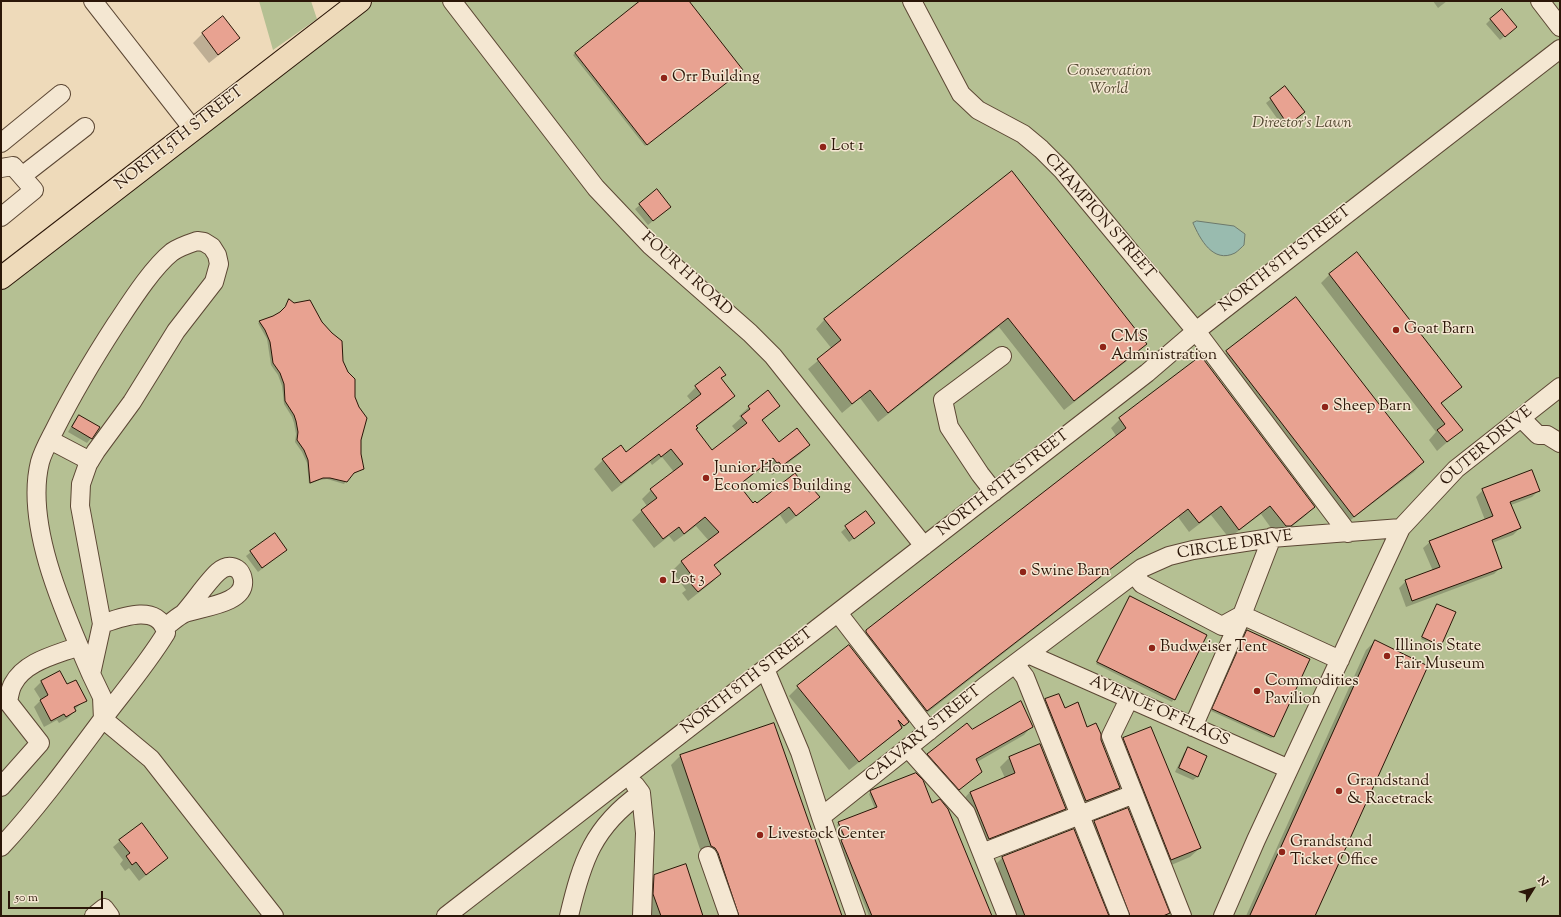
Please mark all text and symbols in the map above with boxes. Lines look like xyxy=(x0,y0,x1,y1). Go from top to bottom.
park label: Conservation World xyxy=(1067,62,1151,100)
place label: Orr Building xyxy=(672,68,760,88)
marker: Orr Building xyxy=(659,73,669,83)
street label: NORTH 5TH STREET xyxy=(112,83,248,195)
park label: Director's Lawn xyxy=(1252,114,1352,134)
place label: Lot 1 xyxy=(831,137,864,157)
marker: Lot 1 xyxy=(818,142,828,152)
street label: CHAMPION STREET xyxy=(1039,150,1159,284)
street label: NORTH 8TH STREET xyxy=(1216,203,1356,317)
street label: FOUR H ROAD xyxy=(636,229,736,321)
place label: Goat Barn xyxy=(1404,320,1475,340)
marker: Goat Barn xyxy=(1391,325,1401,335)
place label: CMS Administration xyxy=(1111,328,1217,366)
marker: CMS Administration xyxy=(1098,342,1108,352)
place label: Sheep Barn xyxy=(1333,397,1411,417)
marker: Sheep Barn xyxy=(1320,402,1330,412)
street label: OUTER DRIVE xyxy=(1437,403,1537,491)
street label: NORTH 8TH STREET xyxy=(934,427,1074,541)
place label: Junior Home Economics Building xyxy=(714,459,851,497)
marker: Junior Home Economics Building xyxy=(701,473,711,483)
street label: CIRCLE DRIVE xyxy=(1176,527,1294,565)
place label: Swine Barn xyxy=(1031,562,1110,582)
marker: Swine Barn xyxy=(1018,567,1028,577)
place label: Lot 3 xyxy=(671,570,705,590)
marker: Lot 3 xyxy=(658,575,668,585)
street label: NORTH 8TH STREET xyxy=(678,625,818,739)
place label: Illinois State Fair Museum xyxy=(1395,637,1485,675)
place label: Budweiser Tent xyxy=(1160,638,1267,658)
marker: Budweiser Tent xyxy=(1147,643,1157,653)
marker: Illinois State Fair Museum xyxy=(1382,651,1392,661)
street label: AVENUE OF FLAGS xyxy=(1086,672,1232,752)
place label: Commodities Pavilion xyxy=(1265,672,1358,710)
street label: CALVARY STREET xyxy=(862,682,986,788)
marker: Commodities Pavilion xyxy=(1252,686,1262,696)
place label: Grandstand & Racetrack xyxy=(1347,772,1433,810)
marker: Grandstand & Racetrack xyxy=(1334,786,1344,796)
place label: Livestock Center xyxy=(768,825,885,845)
marker: Livestock Center xyxy=(755,830,765,840)
place label: Grandstand Ticket Office xyxy=(1290,833,1378,871)
marker: Grandstand Ticket Office xyxy=(1277,847,1287,857)
north arrow xyxy=(1513,869,1553,909)
text: N xyxy=(1534,873,1552,890)
scale bar xyxy=(10,883,105,909)
text: 50 m xyxy=(15,889,38,907)

